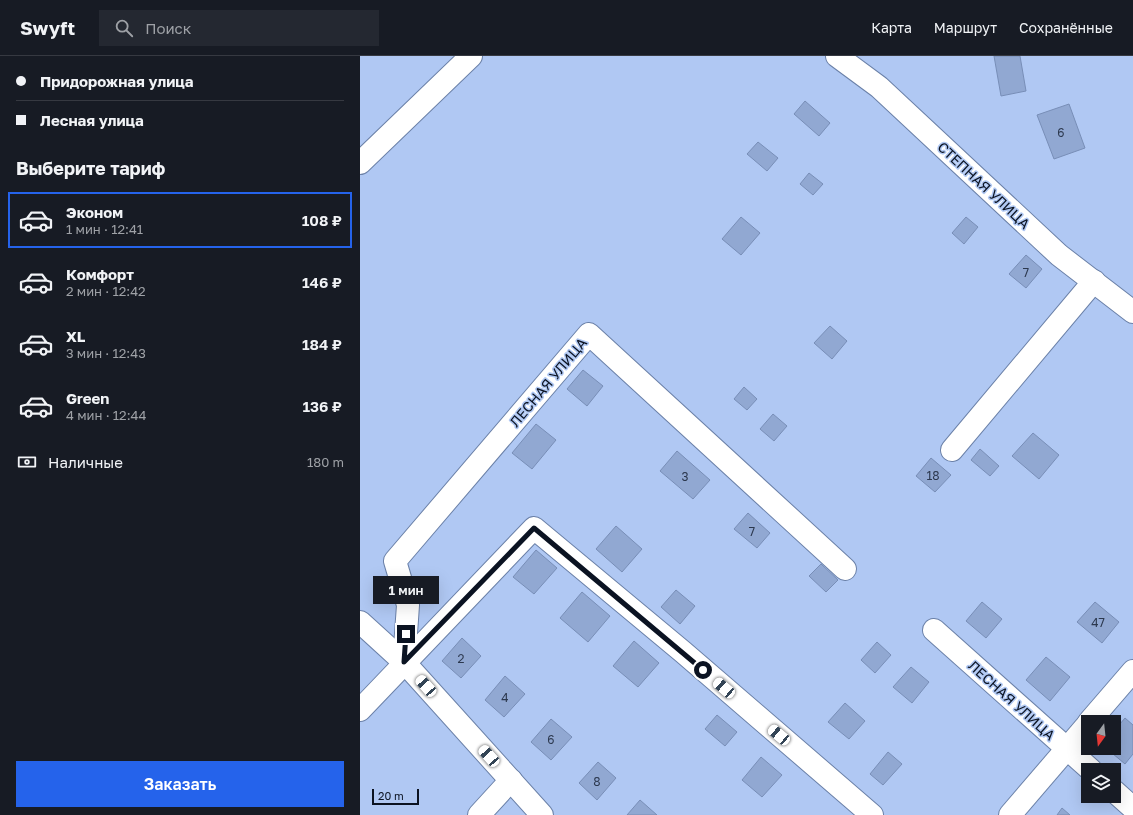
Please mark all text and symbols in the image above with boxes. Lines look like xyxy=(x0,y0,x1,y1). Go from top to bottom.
search box xyxy=(99,10,379,46)
text: Swyft xyxy=(20,16,75,39)
icon: search xyxy=(113,17,135,39)
text: Поиск xyxy=(145,19,191,37)
text: Карта xyxy=(871,19,912,36)
text: Маршрут xyxy=(934,19,997,36)
text: Сохранённые xyxy=(1019,19,1113,36)
text: Придорожная улица xyxy=(40,72,194,90)
text: Лесная улица xyxy=(40,111,144,129)
house number: 6 xyxy=(1057,125,1065,140)
street label: СТЕПНАЯ УЛИЦА xyxy=(934,138,1034,232)
text: Выберите тариф xyxy=(16,157,165,179)
icon: car xyxy=(18,202,54,238)
text: Эконом xyxy=(66,203,123,221)
text: 108 ₽ xyxy=(302,211,342,229)
text: 1 мин · 12:41 xyxy=(66,221,143,237)
icon: car xyxy=(18,264,54,300)
text: Комфорт xyxy=(66,265,134,283)
house number: 7 xyxy=(1023,265,1029,280)
text: 146 ₽ xyxy=(302,273,342,291)
text: 2 мин · 12:42 xyxy=(66,283,146,299)
icon: car xyxy=(18,326,54,362)
text: XL xyxy=(66,327,85,345)
street label: ЛЕСНАЯ УЛИЦА xyxy=(506,334,591,430)
text: 184 ₽ xyxy=(302,335,342,353)
text: 3 мин · 12:43 xyxy=(66,345,146,361)
icon: car xyxy=(18,388,54,424)
text: Green xyxy=(66,389,109,407)
text: 136 ₽ xyxy=(302,397,342,415)
text: 4 мин · 12:44 xyxy=(66,407,146,423)
icon: cash xyxy=(16,451,38,473)
text: Наличные xyxy=(48,453,123,471)
text: 180 m xyxy=(307,454,344,470)
house number: 18 xyxy=(926,468,940,483)
house number: 3 xyxy=(681,469,689,484)
house number: 7 xyxy=(749,524,755,539)
callout: 1 мин xyxy=(373,576,439,604)
text: 1 мин xyxy=(388,582,424,598)
house number: 47 xyxy=(1091,615,1105,630)
route end xyxy=(397,625,415,643)
house number: 2 xyxy=(458,651,465,666)
street label: ЛЕСНАЯ УЛИЦА xyxy=(965,657,1059,744)
route start xyxy=(694,661,712,679)
car xyxy=(414,673,438,699)
car xyxy=(711,676,737,700)
house number: 4 xyxy=(501,690,509,705)
north arrow xyxy=(1081,715,1121,755)
map controls xyxy=(1081,715,1121,803)
car xyxy=(766,723,792,747)
house number: 6 xyxy=(547,732,555,747)
car xyxy=(477,743,501,769)
button: Заказать xyxy=(16,761,344,807)
button: layers xyxy=(1081,763,1121,803)
house number: 8 xyxy=(593,774,601,789)
scale bar xyxy=(372,787,419,806)
text: 20 m xyxy=(378,789,404,802)

